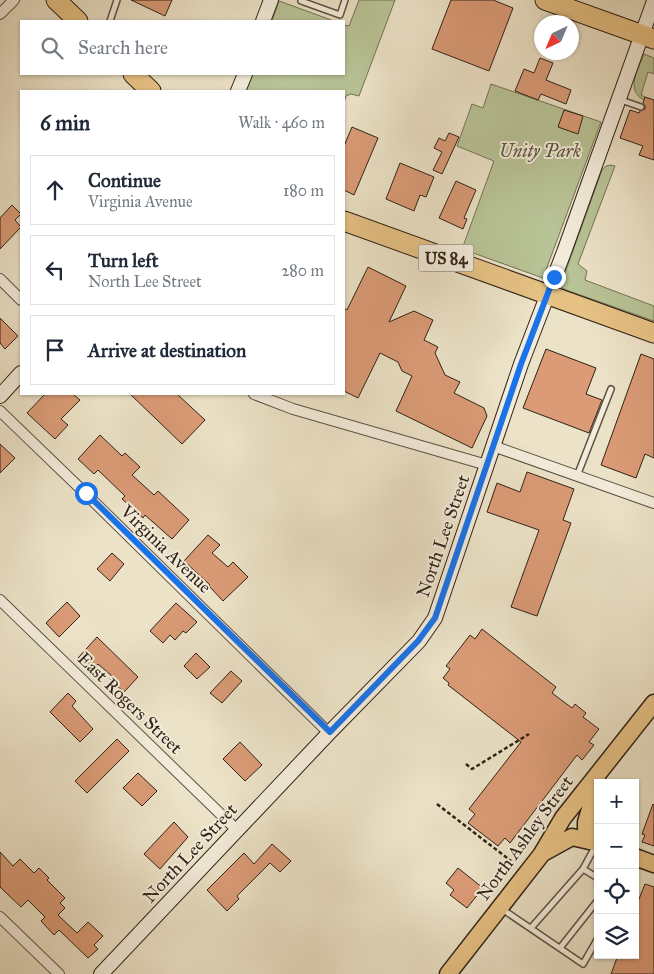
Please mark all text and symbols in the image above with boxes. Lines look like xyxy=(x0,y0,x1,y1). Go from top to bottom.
north arrow xyxy=(534,15,579,60)
search box xyxy=(20,20,345,75)
icon: search xyxy=(38,34,66,62)
text: Search here xyxy=(78,36,168,59)
text: 6 min xyxy=(40,110,90,136)
text: Walk · 460 m xyxy=(238,113,325,132)
park label: Unity Park xyxy=(499,140,581,162)
text: Continue xyxy=(88,169,161,192)
icon: ahead xyxy=(41,176,69,204)
text: 180 m xyxy=(283,181,324,200)
text: Virginia Avenue xyxy=(88,192,193,211)
road number: US 84 xyxy=(418,244,474,272)
text: Turn left xyxy=(88,249,158,272)
icon: left xyxy=(41,256,69,284)
text: 280 m xyxy=(281,261,324,280)
route end xyxy=(543,266,566,289)
text: North Lee Street xyxy=(88,272,202,291)
icon: arrive xyxy=(41,336,69,364)
text: Arrive at destination xyxy=(88,339,246,362)
street label: North Lee Street xyxy=(412,471,474,600)
route start xyxy=(75,482,98,505)
street label: Virginia Avenue xyxy=(115,499,216,599)
street label: East Rogers Street xyxy=(72,648,187,760)
street label: North Ashley Street xyxy=(472,771,578,905)
map controls xyxy=(594,779,639,959)
button: + xyxy=(594,779,639,824)
street label: North Lee Street xyxy=(138,798,242,907)
button: − xyxy=(594,824,639,869)
button: locate xyxy=(594,869,639,914)
button: layers xyxy=(594,914,639,959)

